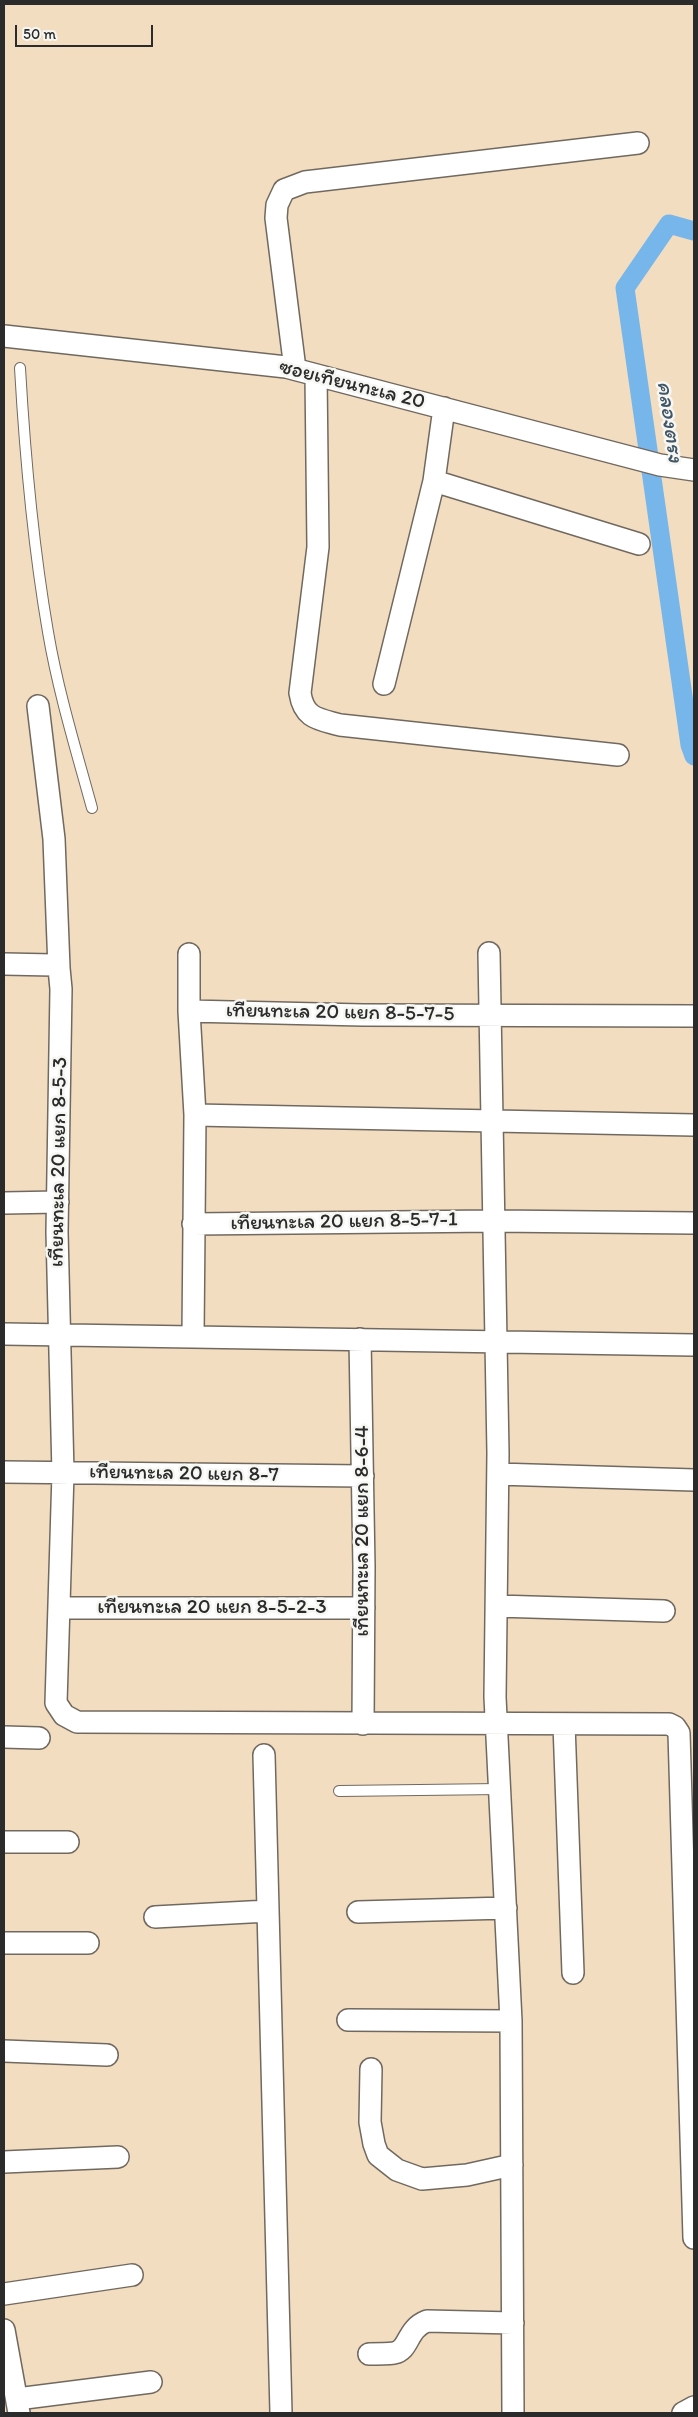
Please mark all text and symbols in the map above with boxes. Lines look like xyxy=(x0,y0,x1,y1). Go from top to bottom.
scale bar xyxy=(18,15,155,47)
text: 50 m xyxy=(23,25,56,43)
street label: ซอยเทียนทะเล 20 xyxy=(276,355,428,415)
water label: คลองตรง xyxy=(650,380,688,464)
street label: เทียนทะเล 20 แยก 8-5-7-5 xyxy=(226,998,454,1028)
street label: เทียนทะเล 20 แยก 8-5-3 xyxy=(45,1057,73,1267)
street label: เทียนทะเล 20 แยก 8-5-7-1 xyxy=(230,1207,458,1237)
street label: เทียนทะเล 20 แยก 8-6-4 xyxy=(350,1425,376,1637)
street label: เทียนทะเล 20 แยก 8-7 xyxy=(89,1460,279,1488)
street label: เทียนทะเล 20 แยก 8-5-2-3 xyxy=(97,1595,327,1621)

